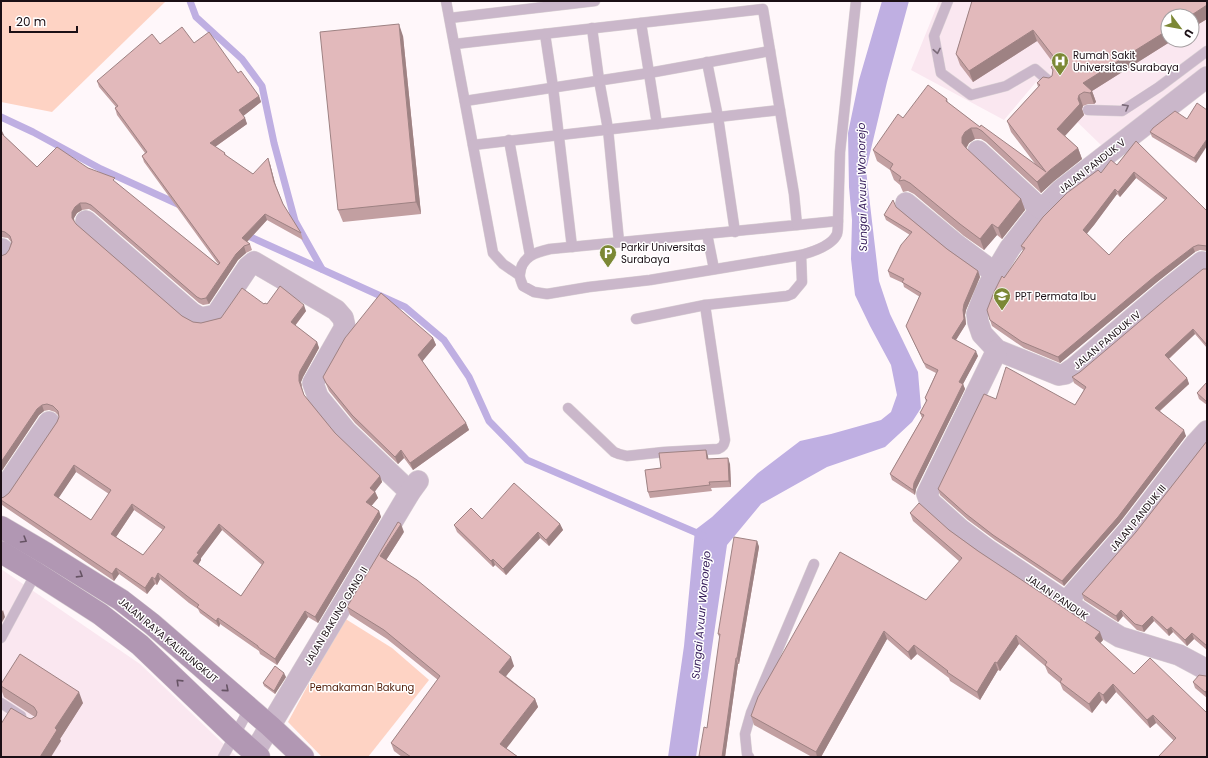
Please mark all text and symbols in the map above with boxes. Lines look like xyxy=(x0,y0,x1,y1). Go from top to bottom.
scale bar xyxy=(10,8,77,34)
north arrow xyxy=(1160,8,1200,48)
text: 20 m xyxy=(16,13,46,30)
text: U xyxy=(1180,26,1197,41)
one-way arrow xyxy=(932,48,941,54)
place label: Rumah Sakit Universitas Surabaya xyxy=(1073,48,1179,75)
hospital icon: Rumah Sakit Universitas Surabaya xyxy=(1050,51,1070,76)
one-way arrow xyxy=(1122,105,1129,112)
water label: Sungai Avuur Wonorejo xyxy=(853,122,871,252)
street label: JALAN PANDUK V xyxy=(1055,135,1129,197)
place label: Parkir Universitas Surabaya xyxy=(621,240,706,267)
parking icon: Parkir Universitas Surabaya xyxy=(598,243,618,268)
school or university icon: PPT Permata Ibu xyxy=(992,286,1012,311)
place label: PPT Permata Ibu xyxy=(1015,289,1096,304)
street label: JALAN PANDUK IV xyxy=(1070,307,1144,373)
street label: JALAN PANDUK III xyxy=(1106,481,1170,555)
one-way arrow xyxy=(20,536,27,543)
water label: Sungai Avuur Wonorejo xyxy=(687,550,715,680)
street label: JALAN BAKUNG GANG II xyxy=(301,564,371,668)
one-way arrow xyxy=(76,570,83,577)
street label: JALAN PANDUK xyxy=(1023,571,1091,623)
street label: JALAN RAYA KALIRUNGKUT xyxy=(115,594,222,687)
one-way arrow xyxy=(177,680,184,687)
park label: Pemakaman Bakung xyxy=(310,680,414,695)
one-way arrow xyxy=(222,684,229,691)

